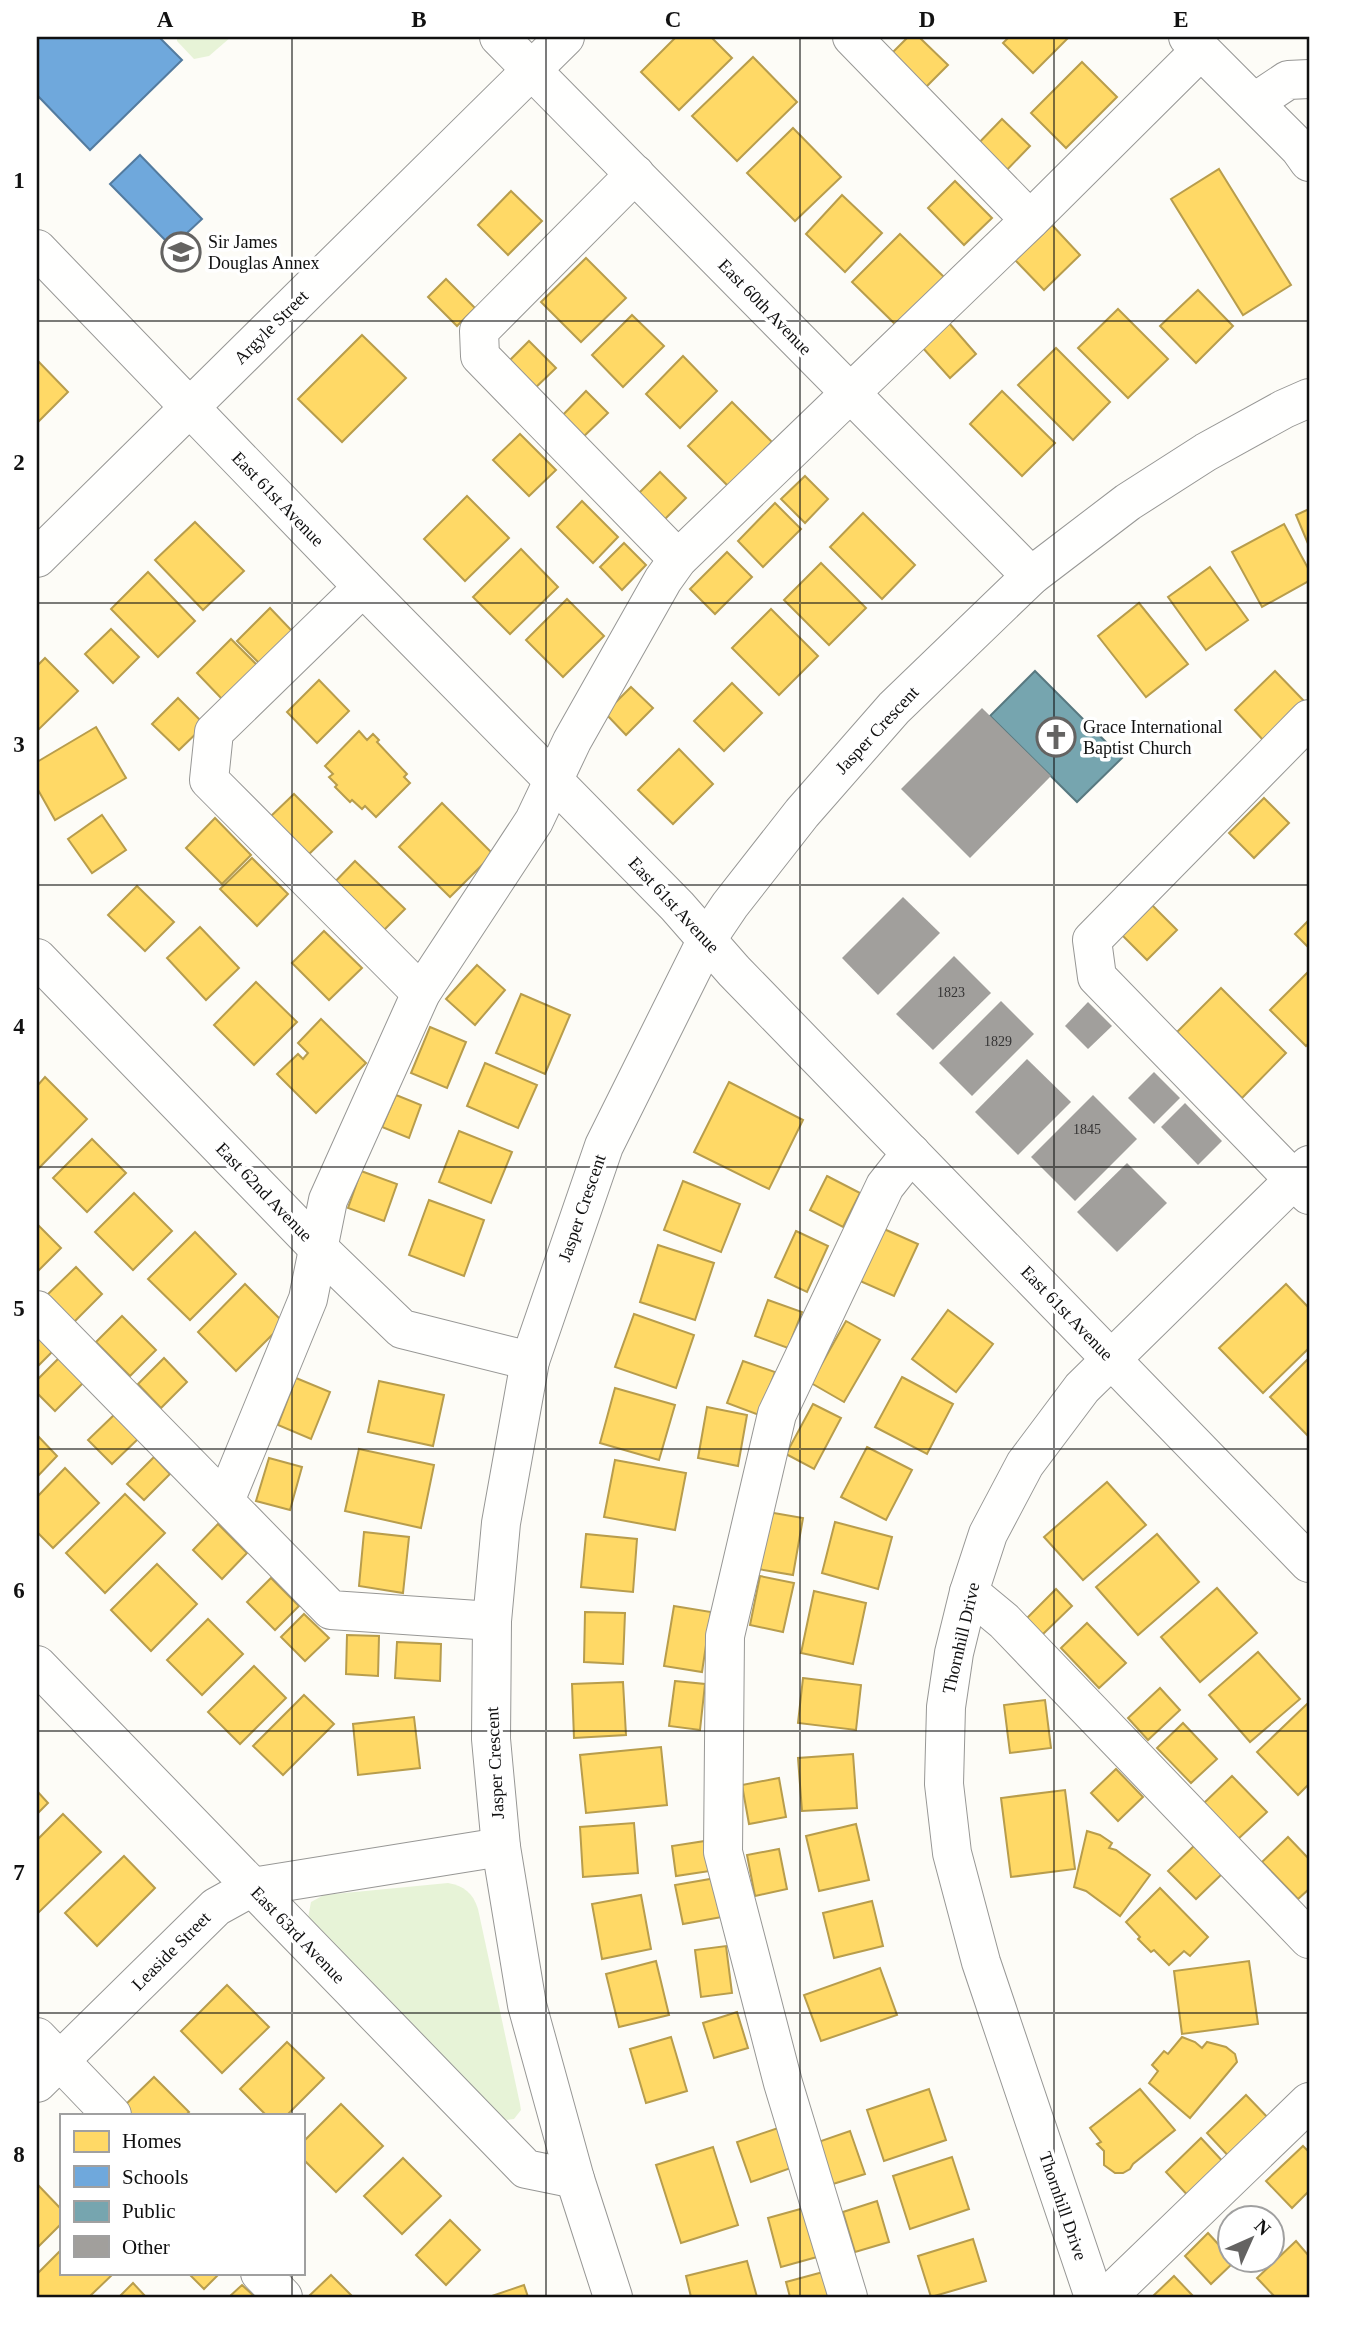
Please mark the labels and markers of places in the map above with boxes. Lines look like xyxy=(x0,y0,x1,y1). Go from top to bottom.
school or university icon: Sir James Douglas Annex xyxy=(160,231,202,273)
place label: Sir James Douglas Annex xyxy=(208,232,320,273)
church icon: Grace International Baptist Church xyxy=(1035,716,1077,758)
place label: Grace International Baptist Church xyxy=(1083,717,1222,758)

